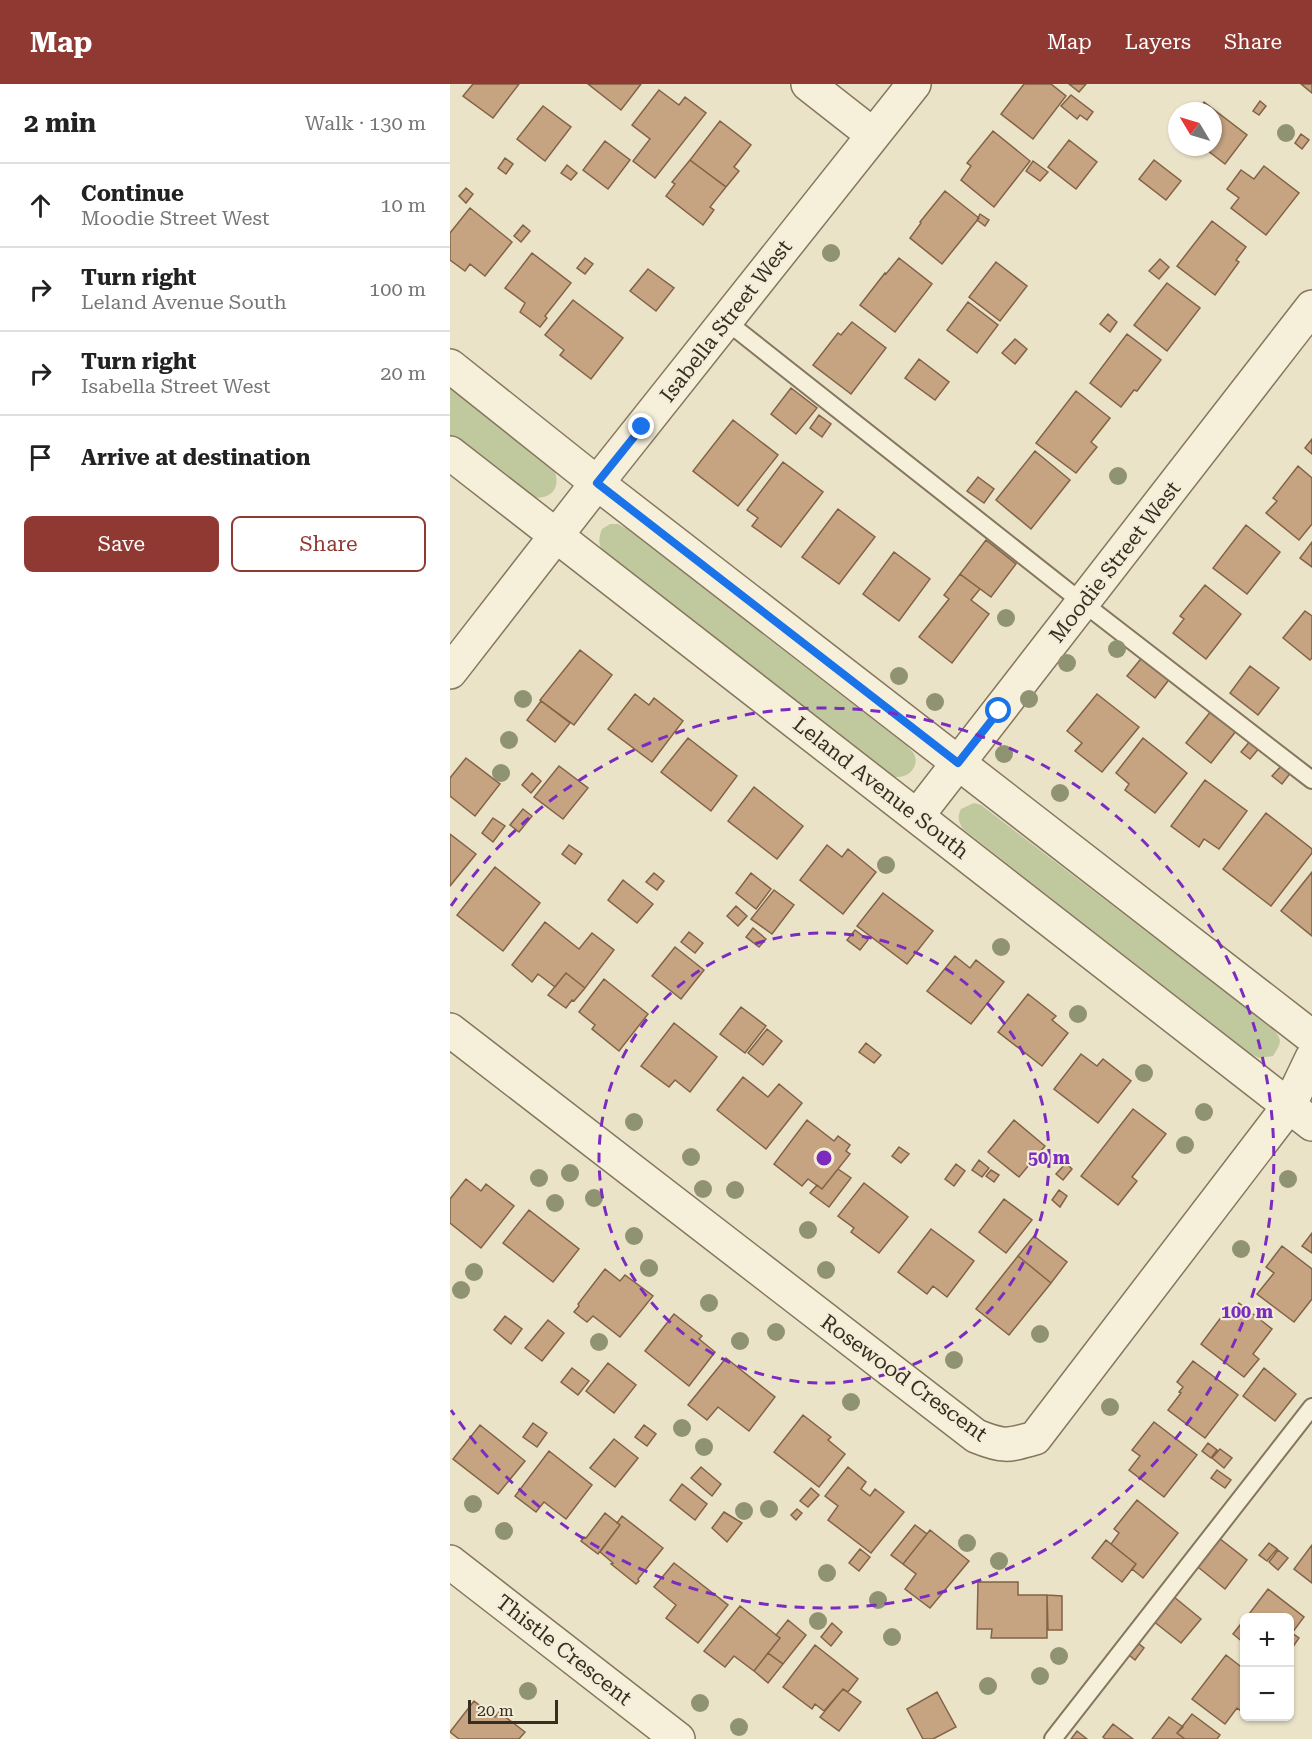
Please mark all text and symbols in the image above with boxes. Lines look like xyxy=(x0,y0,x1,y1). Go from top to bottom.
text: Map xyxy=(30,26,92,59)
text: Map xyxy=(1047,30,1092,54)
text: Layers xyxy=(1125,30,1191,54)
text: Share xyxy=(1224,30,1282,54)
north arrow xyxy=(1168,102,1222,156)
text: 2 min xyxy=(24,108,96,138)
text: Walk · 130 m xyxy=(305,111,426,135)
text: Continue xyxy=(81,181,184,206)
icon: ahead xyxy=(24,189,57,222)
text: 10 m xyxy=(380,193,426,217)
text: Moodie Street West xyxy=(81,206,269,230)
street label: Isabella Street West xyxy=(655,235,797,407)
text: Turn right xyxy=(81,265,196,290)
icon: right xyxy=(24,273,57,306)
text: 100 m xyxy=(369,277,426,301)
text: Leland Avenue South xyxy=(81,290,287,314)
text: Turn right xyxy=(81,349,196,374)
icon: right xyxy=(24,357,57,390)
text: 20 m xyxy=(380,361,426,385)
text: Isabella Street West xyxy=(81,374,271,398)
route end xyxy=(628,413,654,439)
icon: arrive xyxy=(24,441,57,474)
text: Arrive at destination xyxy=(81,445,310,470)
street label: Moodie Street West xyxy=(1045,477,1185,647)
button: Save xyxy=(24,516,219,572)
button: Share xyxy=(231,516,426,572)
route start xyxy=(985,697,1011,723)
street label: Leland Avenue South xyxy=(789,712,974,864)
text: 50 m xyxy=(1028,1147,1071,1168)
centre of rings xyxy=(814,1148,834,1168)
text: 100 m xyxy=(1221,1301,1274,1322)
street label: Rosewood Crescent xyxy=(816,1310,992,1446)
street label: Thistle Crescent xyxy=(492,1590,637,1710)
map controls xyxy=(1240,1613,1294,1721)
button: + xyxy=(1240,1613,1294,1667)
button: − xyxy=(1240,1667,1294,1721)
scale bar xyxy=(468,1697,558,1724)
text: 20 m xyxy=(477,1701,514,1720)

